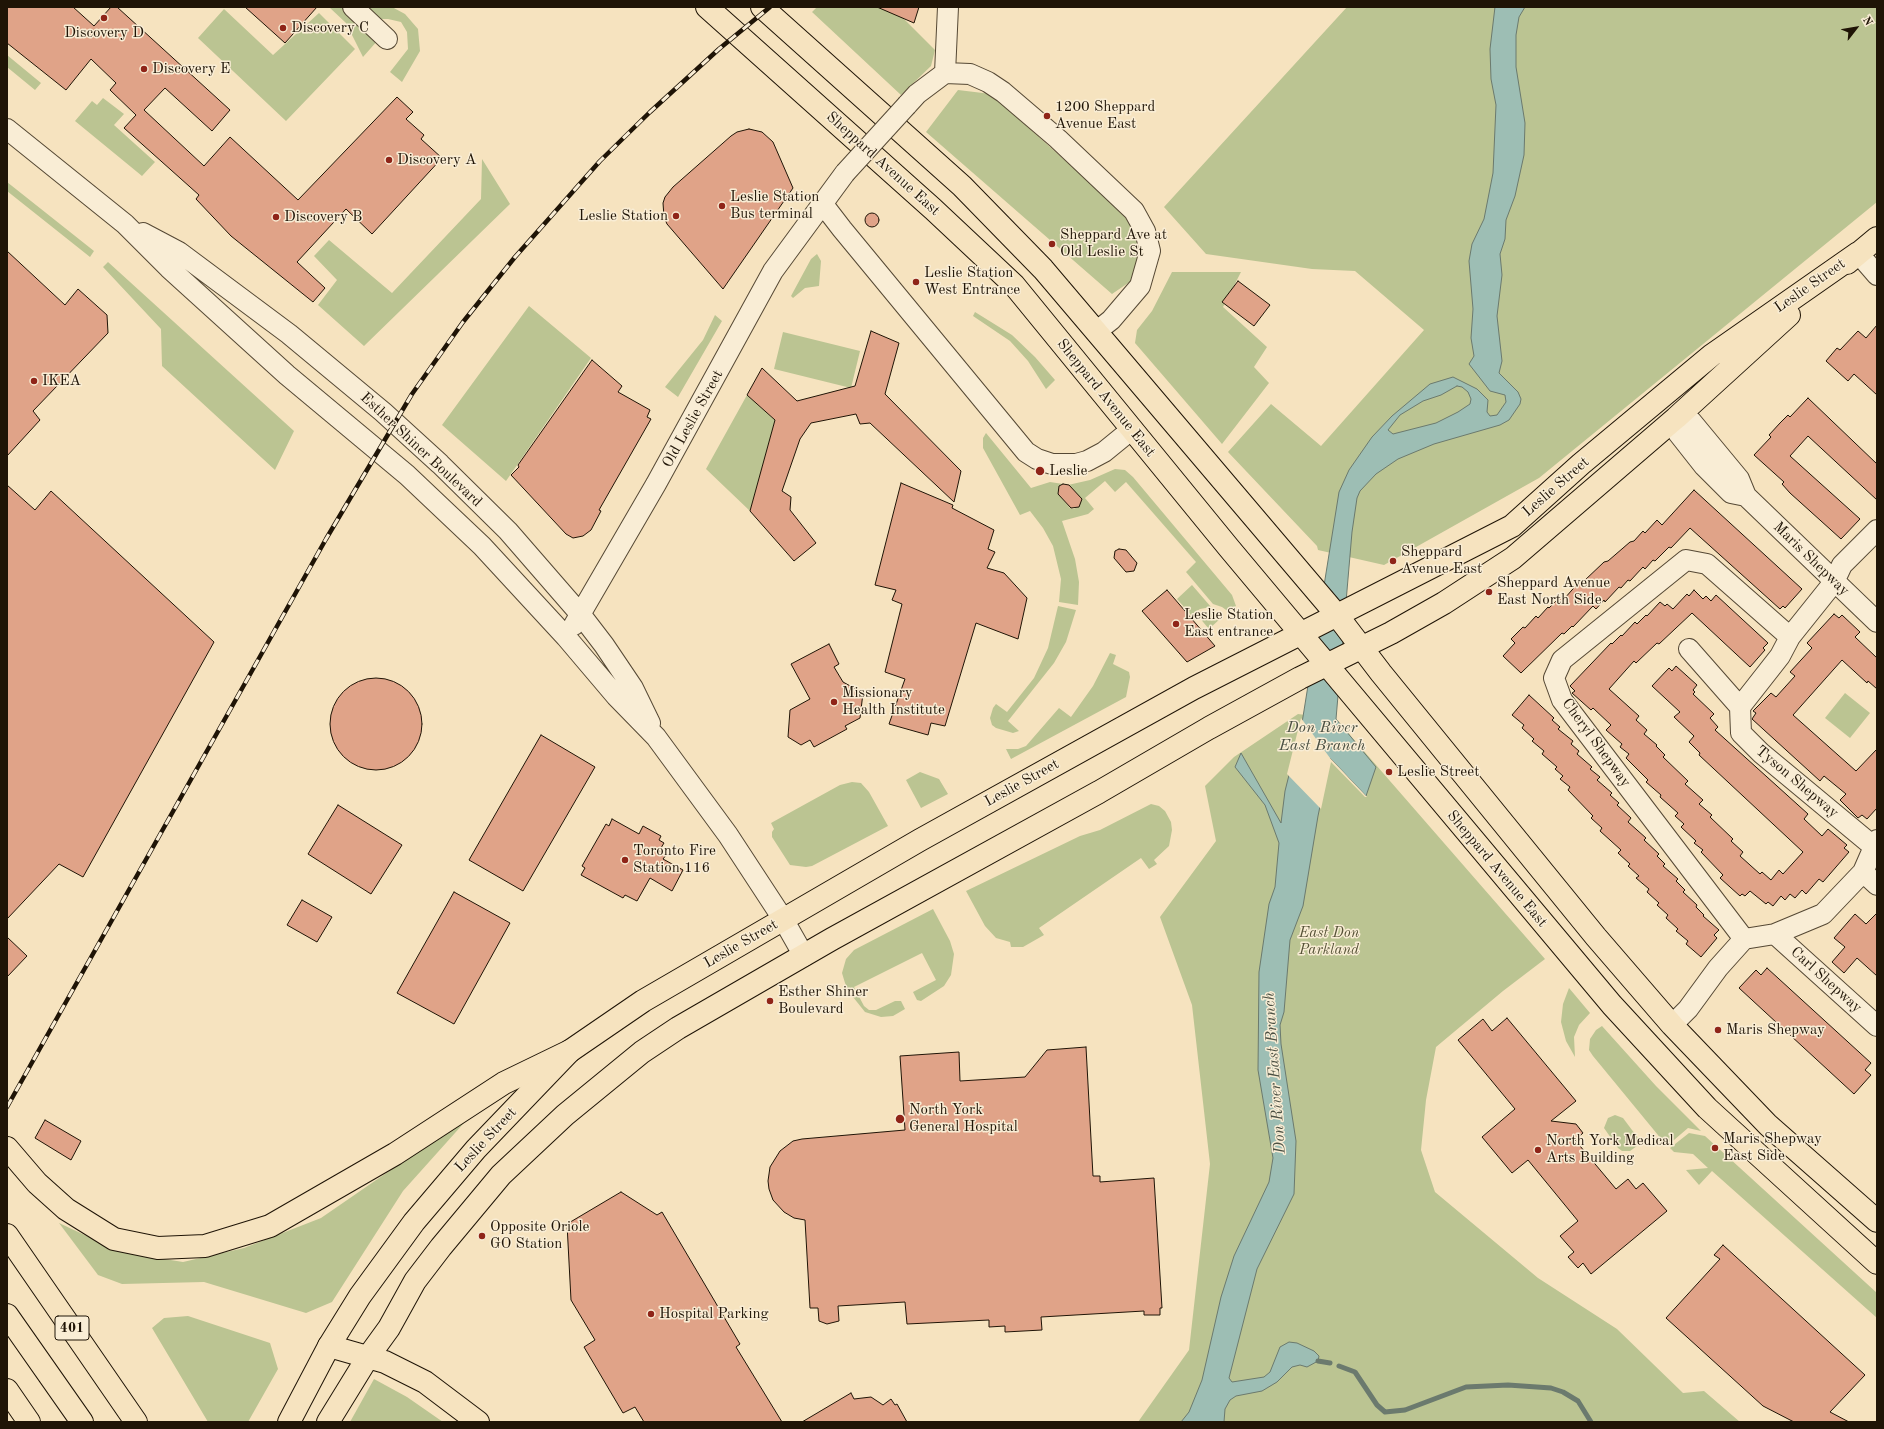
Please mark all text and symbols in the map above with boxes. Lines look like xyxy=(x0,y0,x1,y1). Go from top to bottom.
north arrow xyxy=(1836,8,1876,48)
marker: Discovery D xyxy=(99,13,109,23)
text: N xyxy=(1860,15,1874,28)
place label: Discovery C xyxy=(291,19,369,37)
marker: Discovery C xyxy=(278,23,288,33)
place label: Discovery D xyxy=(64,24,144,42)
place label: Discovery E xyxy=(152,60,230,78)
marker: Discovery E xyxy=(139,64,149,74)
place label: 1200 Sheppard Avenue East xyxy=(1055,98,1155,133)
street label: Sheppard Avenue East xyxy=(822,108,944,220)
marker: 1200 Sheppard Avenue East xyxy=(1042,111,1052,121)
place label: Discovery A xyxy=(397,151,476,169)
marker: Discovery A xyxy=(384,155,394,165)
place label: Leslie Station Bus terminal xyxy=(730,188,819,223)
marker: Leslie Station Bus terminal xyxy=(717,201,727,211)
place label: Leslie Station xyxy=(579,207,668,225)
place label: Discovery B xyxy=(284,208,362,226)
marker: Leslie Station xyxy=(671,211,681,221)
marker: Discovery B xyxy=(271,212,281,222)
place label: Sheppard Ave at Old Leslie St xyxy=(1060,226,1167,261)
marker: Sheppard Ave at Old Leslie St xyxy=(1047,239,1057,249)
street label: Leslie Street xyxy=(1771,255,1849,317)
place label: Leslie Station West Entrance xyxy=(924,264,1020,299)
marker: Leslie Station West Entrance xyxy=(911,277,921,287)
street label: Sheppard Avenue East xyxy=(1053,335,1159,461)
street label: Old Leslie Street xyxy=(659,367,727,471)
place label: IKEA xyxy=(42,372,81,390)
marker: IKEA xyxy=(29,376,39,386)
street label: Esther Shiner Boulevard xyxy=(356,389,486,511)
street label: Leslie Street xyxy=(1519,453,1593,521)
place label: Leslie xyxy=(1049,462,1087,480)
marker: Leslie xyxy=(1034,465,1046,477)
street label: Maris Shepway xyxy=(1769,518,1853,600)
place label: Sheppard Avenue East xyxy=(1401,543,1482,578)
marker: Sheppard Avenue East xyxy=(1388,556,1398,566)
place label: Sheppard Avenue East North Side xyxy=(1497,574,1610,609)
marker: Sheppard Avenue East North Side xyxy=(1484,587,1494,597)
place label: Leslie Station East entrance xyxy=(1184,606,1273,641)
marker: Leslie Station East entrance xyxy=(1171,619,1181,629)
place label: Missionary Health Institute xyxy=(842,684,945,719)
street label: Cheryl Shepway xyxy=(1558,695,1634,791)
marker: Missionary Health Institute xyxy=(829,697,839,707)
water label: Don River East Branch xyxy=(1279,718,1365,756)
street label: Tyson Shepway xyxy=(1752,742,1842,822)
street label: Leslie Street xyxy=(982,755,1062,811)
place label: Leslie Street xyxy=(1397,763,1479,781)
marker: Leslie Street xyxy=(1384,767,1394,777)
street label: Sheppard Avenue East xyxy=(1443,807,1551,931)
place label: Toronto Fire Station 116 xyxy=(633,842,716,877)
marker: Toronto Fire Station 116 xyxy=(620,855,630,865)
street label: Leslie Street xyxy=(701,916,781,972)
park label: East Don Parkland xyxy=(1299,924,1359,959)
street label: Carl Shepway xyxy=(1787,943,1865,1017)
place label: Esther Shiner Boulevard xyxy=(778,983,868,1018)
water label: Don River East Branch xyxy=(1260,991,1290,1155)
marker: Esther Shiner Boulevard xyxy=(765,996,775,1006)
place label: Maris Shepway xyxy=(1726,1021,1825,1039)
marker: Maris Shepway xyxy=(1713,1025,1723,1035)
place label: North York General Hospital xyxy=(909,1101,1018,1136)
street label: Leslie Street xyxy=(451,1104,521,1176)
marker: North York General Hospital xyxy=(894,1113,906,1125)
place label: Maris Shepway East Side xyxy=(1723,1130,1822,1165)
place label: North York Medical Arts Building xyxy=(1546,1132,1674,1167)
marker: Maris Shepway East Side xyxy=(1710,1143,1720,1153)
marker: North York Medical Arts Building xyxy=(1533,1145,1543,1155)
place label: Opposite Oriole GO Station xyxy=(490,1218,589,1253)
marker: Opposite Oriole GO Station xyxy=(477,1231,487,1241)
place label: Hospital Parking xyxy=(659,1305,769,1323)
marker: Hospital Parking xyxy=(646,1309,656,1319)
road number: 401 xyxy=(55,1316,89,1340)

